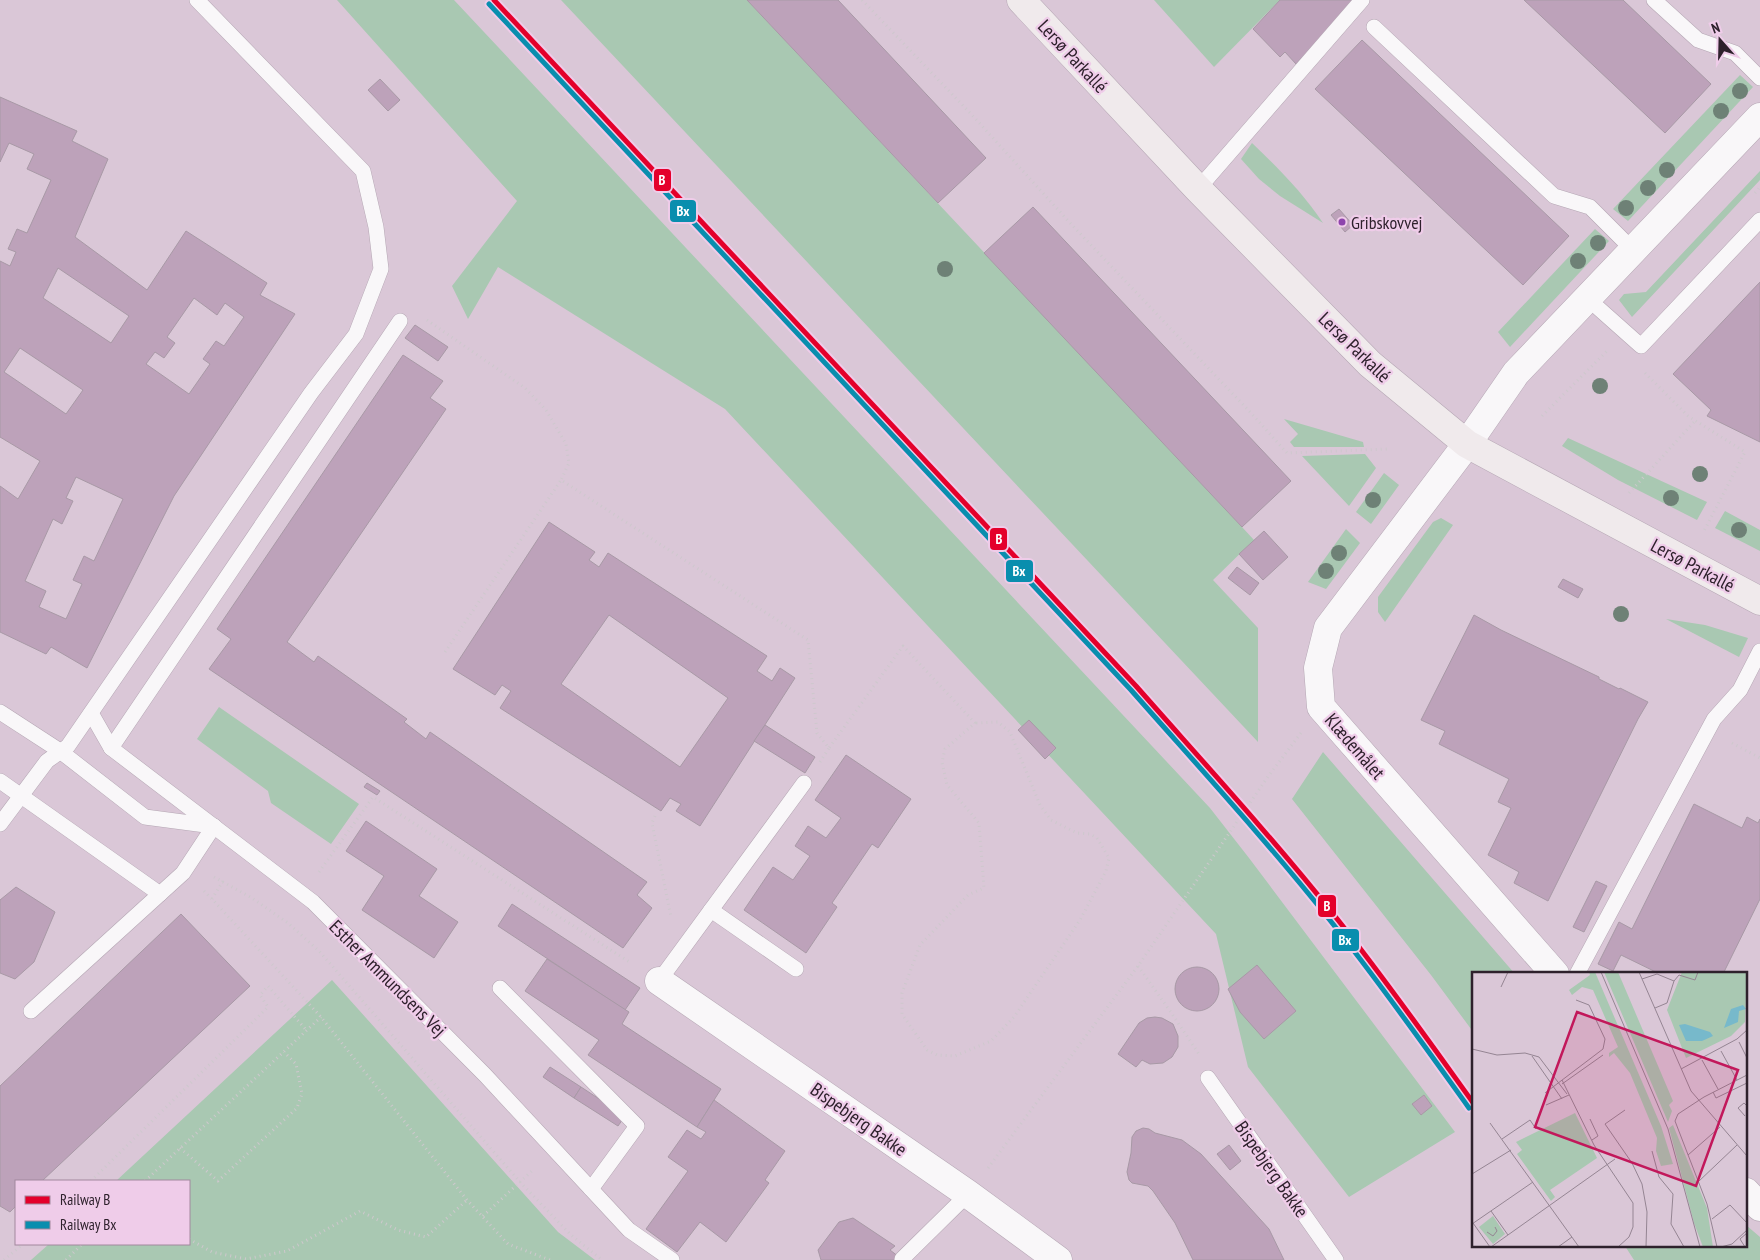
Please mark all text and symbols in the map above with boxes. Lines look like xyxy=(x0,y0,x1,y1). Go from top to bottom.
street label: Lersø Parkallé xyxy=(1033,14,1113,98)
north arrow xyxy=(1695,15,1745,65)
text: N xyxy=(1709,18,1722,38)
line badge: B xyxy=(653,168,672,192)
text: B xyxy=(659,171,666,189)
line badge: Bx xyxy=(669,199,697,223)
text: Bx xyxy=(676,202,690,220)
place label: Gribskovvej xyxy=(1351,211,1422,234)
marker: Gribskovvej xyxy=(1337,217,1347,227)
street label: Lersø Parkallé xyxy=(1314,307,1396,387)
line badge: B xyxy=(989,527,1008,551)
text: B xyxy=(996,530,1003,548)
street label: Lersø Parkallé xyxy=(1647,533,1739,597)
line badge: Bx xyxy=(1005,559,1034,583)
text: Bx xyxy=(1012,562,1026,580)
street label: Klædemålet xyxy=(1320,708,1391,784)
line badge: B xyxy=(1317,894,1337,918)
text: B xyxy=(1324,897,1331,915)
street label: Esther Ammundsens Vej xyxy=(324,914,452,1042)
line badge: Bx xyxy=(1331,928,1360,952)
text: Bx xyxy=(1338,931,1352,949)
inset map xyxy=(1472,972,1748,1248)
street label: Bispebjerg Bakke xyxy=(806,1077,912,1161)
street label: Bispebjerg Bakke xyxy=(1230,1116,1314,1222)
legend xyxy=(15,1180,190,1245)
text: Railway B xyxy=(60,1190,110,1209)
text: Railway Bx xyxy=(60,1215,116,1234)

